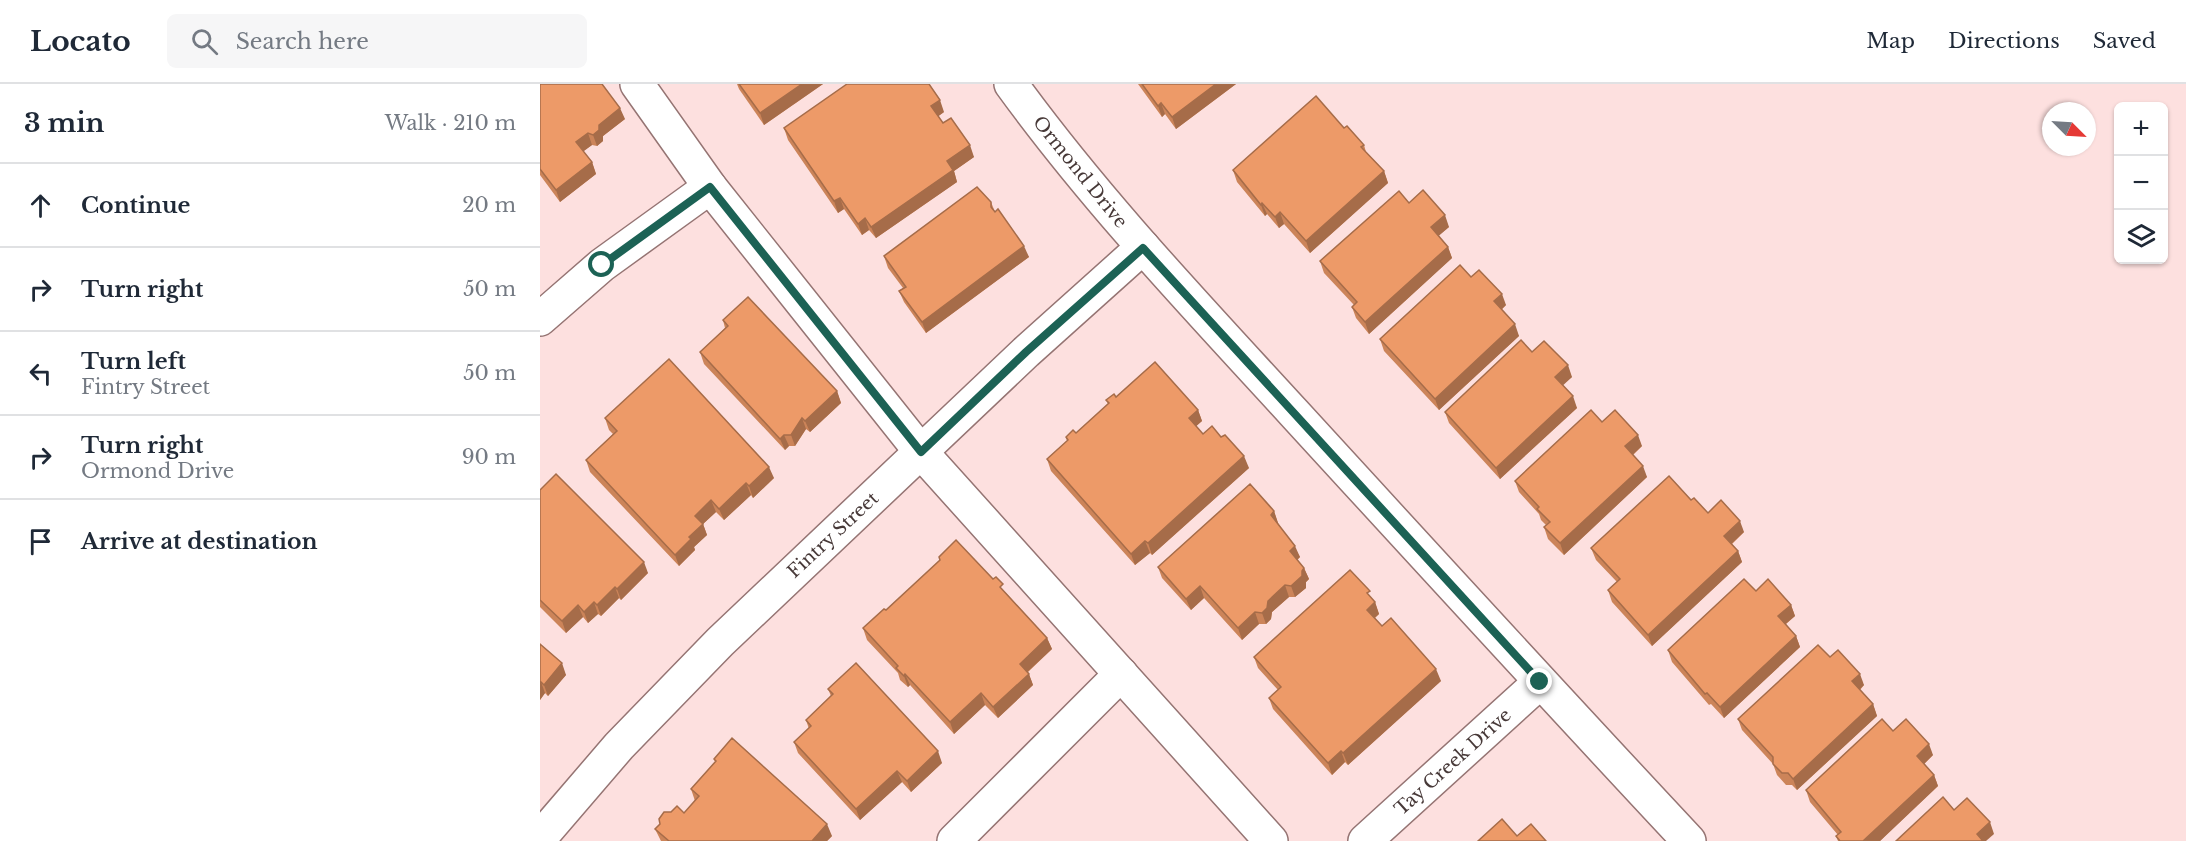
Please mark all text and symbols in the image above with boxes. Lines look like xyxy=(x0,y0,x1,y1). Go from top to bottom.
search box xyxy=(167,14,587,68)
text: Locato xyxy=(30,24,131,59)
icon: search xyxy=(188,25,221,58)
text: Search here xyxy=(236,28,369,55)
text: Map xyxy=(1866,28,1915,54)
text: Directions xyxy=(1948,28,2060,54)
text: Saved xyxy=(2093,28,2156,54)
north arrow xyxy=(2042,102,2096,156)
map controls xyxy=(2114,102,2168,264)
button: + xyxy=(2114,102,2168,156)
text: 3 min xyxy=(24,107,105,139)
text: Walk · 210 m xyxy=(385,111,516,135)
street label: Ormond Drive xyxy=(1028,112,1132,232)
button: − xyxy=(2114,156,2168,210)
icon: ahead xyxy=(24,189,57,222)
text: Continue xyxy=(81,192,190,219)
text: 20 m xyxy=(462,193,516,217)
button: layers xyxy=(2114,210,2168,264)
route start xyxy=(588,251,614,277)
icon: right xyxy=(24,273,57,306)
text: Turn right xyxy=(81,276,203,303)
text: 50 m xyxy=(463,277,516,301)
text: Turn left xyxy=(81,348,186,375)
icon: left xyxy=(24,357,57,390)
text: 50 m xyxy=(463,361,516,385)
text: Fintry Street xyxy=(81,375,210,399)
text: Turn right xyxy=(81,432,203,459)
icon: right xyxy=(24,441,57,474)
text: 90 m xyxy=(462,445,516,469)
text: Ormond Drive xyxy=(81,459,234,483)
street label: Fintry Street xyxy=(783,487,883,583)
icon: arrive xyxy=(24,525,57,558)
text: Arrive at destination xyxy=(81,528,318,555)
route end xyxy=(1526,668,1552,694)
street label: Tay Creek Drive xyxy=(1390,704,1516,820)

